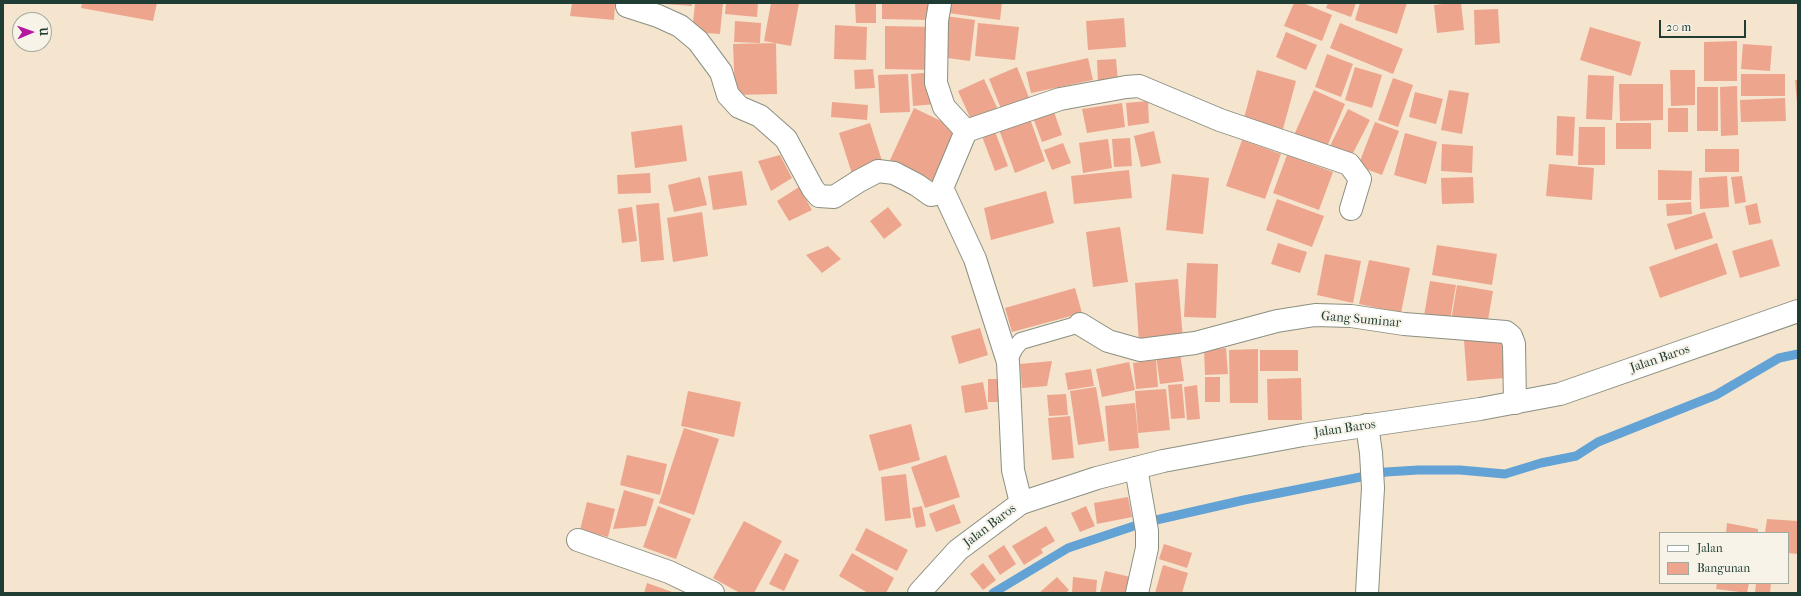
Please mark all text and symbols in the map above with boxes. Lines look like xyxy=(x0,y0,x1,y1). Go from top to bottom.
north arrow xyxy=(12,12,52,52)
scale bar xyxy=(1661,12,1748,38)
text: 20 m xyxy=(1666,20,1691,34)
text: U xyxy=(37,27,50,36)
street label: Gang Suminar xyxy=(1320,309,1402,331)
street label: Jalan Baros xyxy=(1628,342,1692,376)
street label: Jalan Baros xyxy=(1313,417,1377,441)
street label: Jalan Baros xyxy=(961,501,1019,551)
legend xyxy=(1659,532,1789,584)
text: Jalan xyxy=(1697,541,1723,555)
text: Bangunan xyxy=(1697,561,1750,575)

